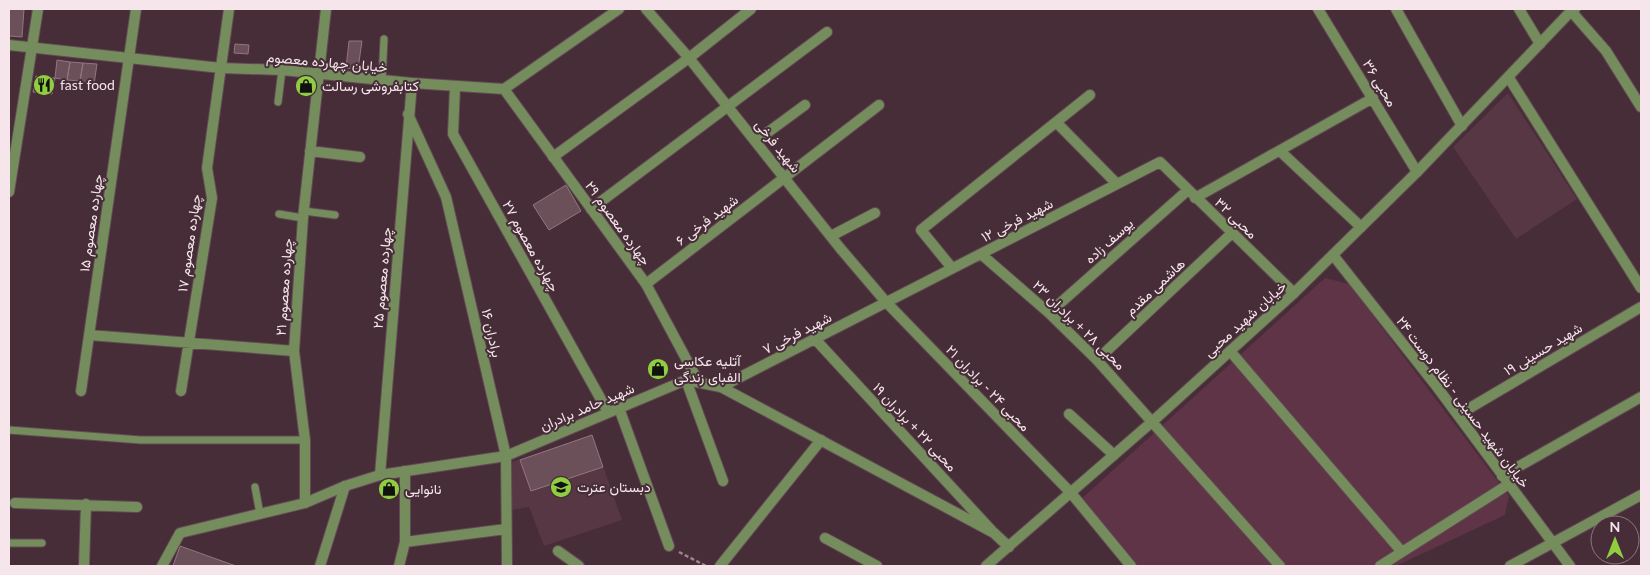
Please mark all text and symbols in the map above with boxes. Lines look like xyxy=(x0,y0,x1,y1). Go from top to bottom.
street label: خیابان چهارده معصوم xyxy=(266,48,388,77)
street label: محبی ۳۶ xyxy=(1359,56,1401,110)
restaurant icon: fast food xyxy=(32,73,56,97)
shop icon: کتابفروشی رسالت xyxy=(294,74,318,98)
place label: fast food xyxy=(60,76,115,93)
place label: کتابفروشی رسالت xyxy=(322,77,419,95)
street label: شهید فرخی xyxy=(751,116,805,176)
street label: چهارده معصوم ۱۵ xyxy=(75,173,108,273)
street label: چهارده معصوم ۲۹ xyxy=(580,177,655,269)
street label: شهید فرخی ۶ xyxy=(672,191,742,249)
street label: چهارده معصوم ۱۷ xyxy=(173,193,206,293)
street label: محبی ۳۲ xyxy=(1211,193,1261,243)
street label: شهید فرخی ۱۲ xyxy=(978,194,1056,246)
street label: چهارده معصوم ۲۷ xyxy=(498,197,564,295)
street label: یوسف زاده xyxy=(1081,214,1137,268)
street label: چهارده معصوم ۲۵ xyxy=(369,227,396,330)
street label: چهارده معصوم ۲۱ xyxy=(272,238,297,336)
street label: هاشمی مقدم xyxy=(1121,254,1189,319)
street label: محبی ۲۸ + برادران ۲۳ xyxy=(1029,276,1129,374)
street label: خیابان شهید محبی xyxy=(1200,277,1290,361)
street label: برادران ۱۶ xyxy=(478,307,506,359)
street label: شهید فرخی ۷ xyxy=(759,308,835,358)
street label: خیابان شهید حسینی - نظام دوست ۲۴ xyxy=(1392,313,1534,491)
street label: شهید حسینی ۱۹ xyxy=(1500,318,1586,380)
street label: محبی ۲۴ - برادران ۲۱ xyxy=(942,341,1034,435)
place label: آتلیه عکاسی الفبای زندگی xyxy=(674,352,742,386)
shop icon: آتلیه عکاسی الفبای زندگی xyxy=(646,357,670,381)
street label: شهید حامد برادران xyxy=(537,379,637,435)
street label: محبی ۲۲ + برادران ۱۹ xyxy=(869,379,961,475)
school or university icon: دبستان عترت xyxy=(549,475,573,499)
shop icon: نانوایی xyxy=(377,477,401,501)
place label: دبستان عترت xyxy=(577,478,651,496)
place label: نانوایی xyxy=(405,480,441,498)
north arrow xyxy=(1590,515,1640,565)
text: N xyxy=(1610,518,1620,535)

